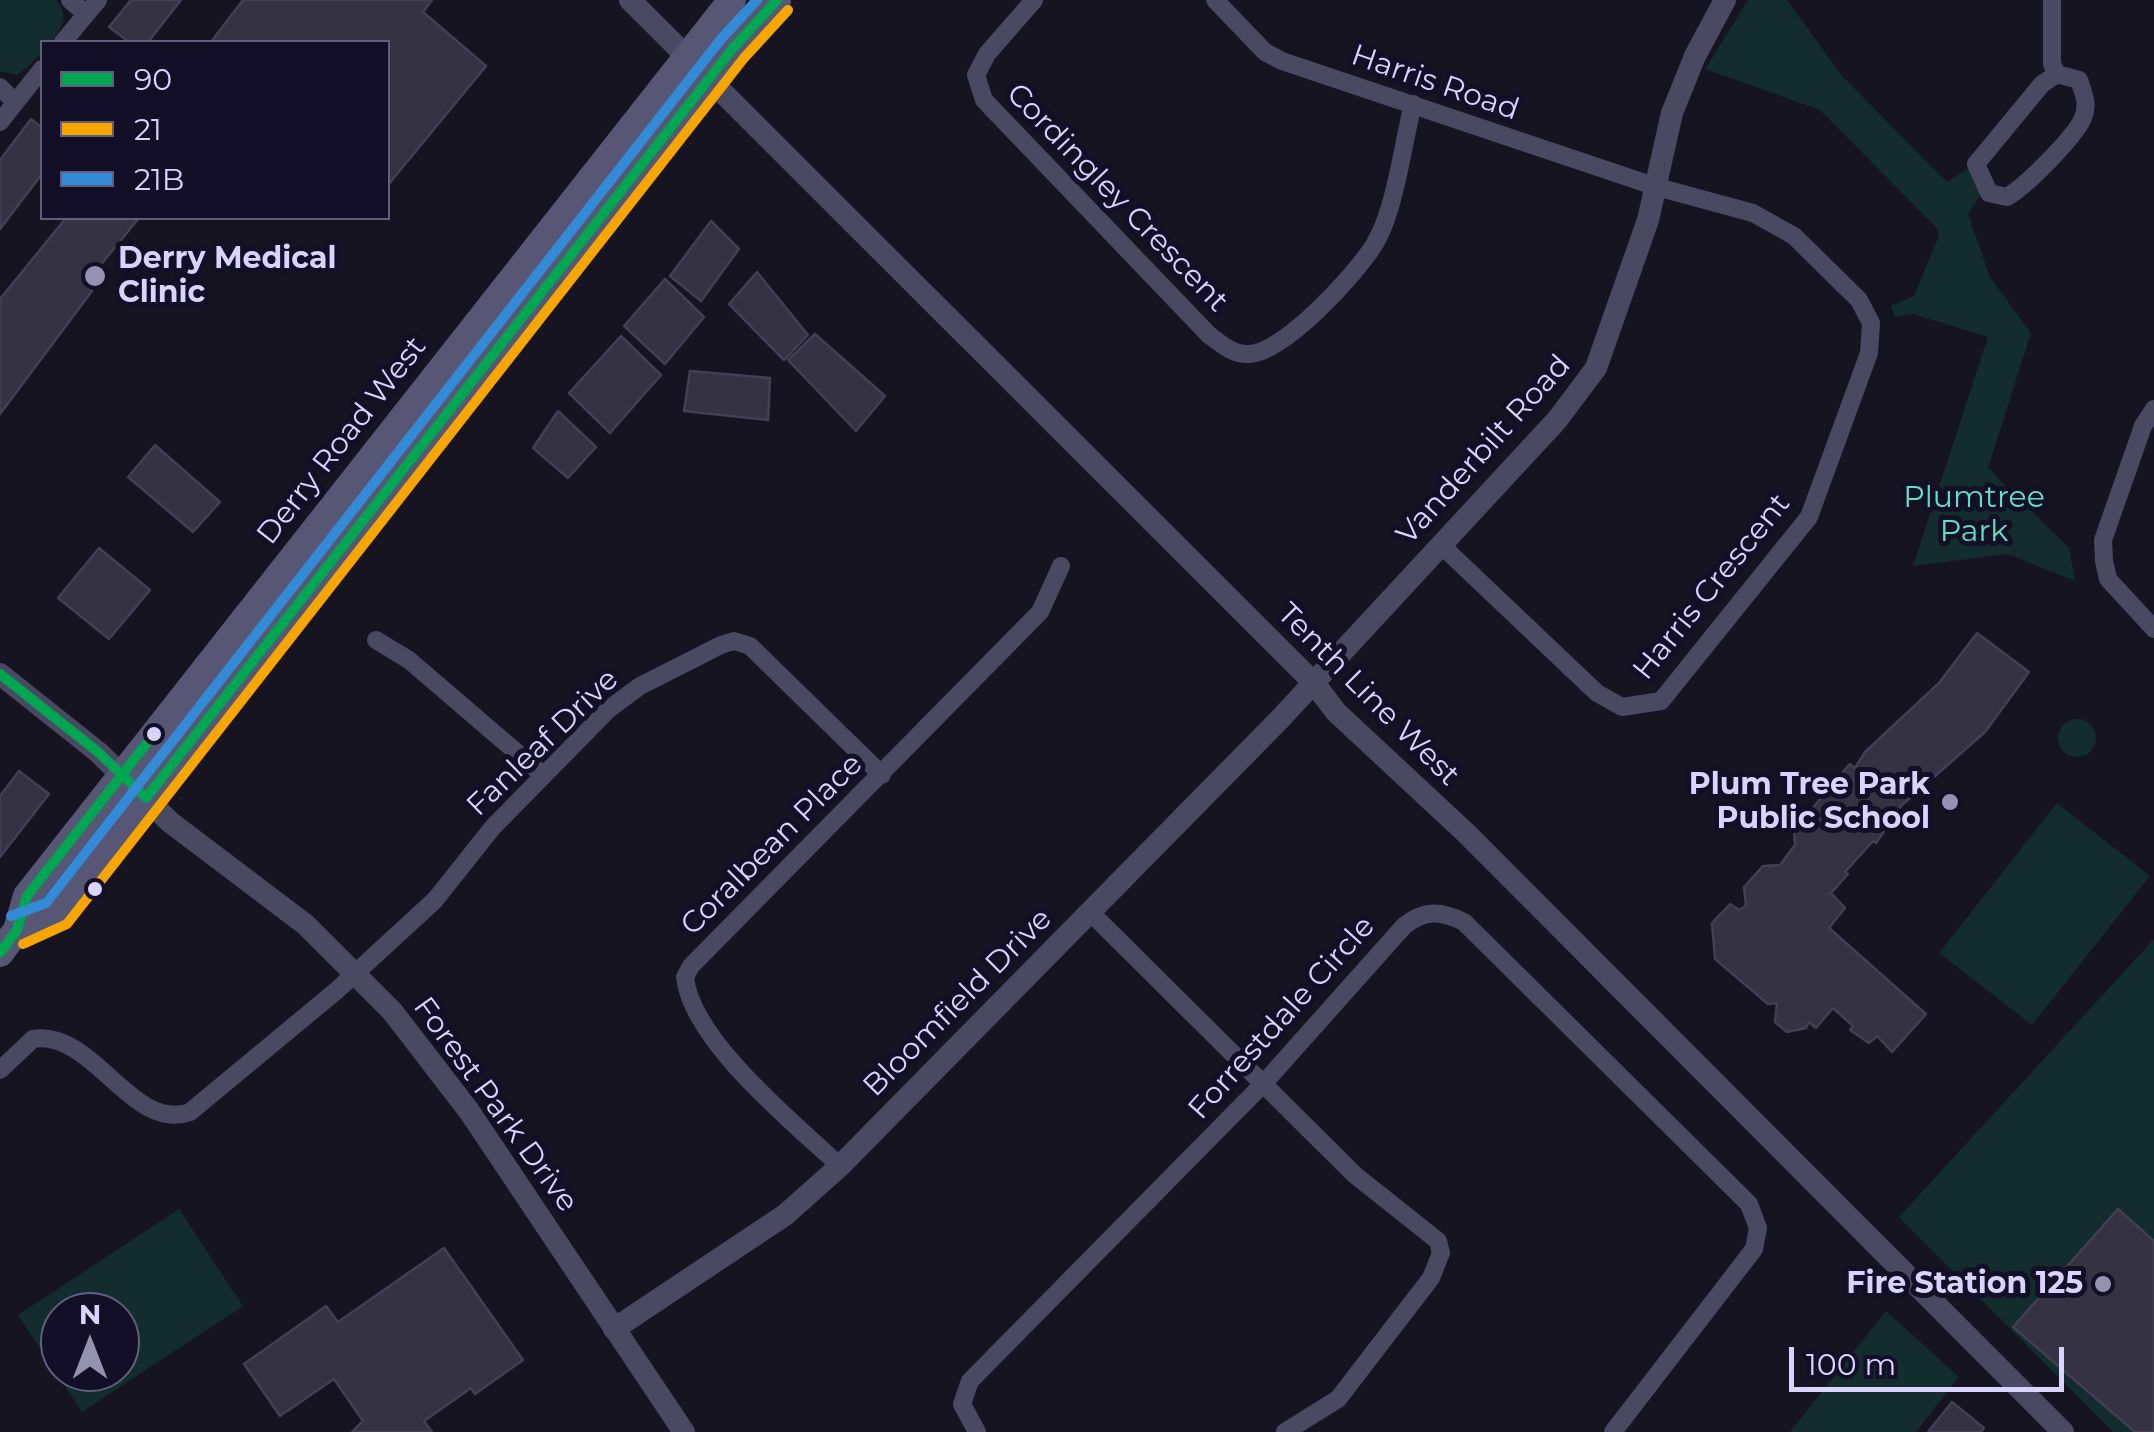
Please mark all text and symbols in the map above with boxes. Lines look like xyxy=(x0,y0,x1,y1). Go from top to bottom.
street label: Harris Road xyxy=(1347,38,1523,128)
legend xyxy=(40,40,390,220)
text: 90 xyxy=(134,61,172,98)
street label: Cordingley Crescent xyxy=(999,76,1235,320)
text: 21 xyxy=(134,111,162,148)
text: 21B xyxy=(134,161,185,198)
place label: Derry Medical Clinic xyxy=(118,241,337,312)
marker: Derry Medical Clinic xyxy=(82,263,108,289)
street label: Derry Road West xyxy=(250,330,434,552)
street label: Vanderbilt Road xyxy=(1390,348,1578,552)
park label: Plumtree Park xyxy=(1903,480,2045,550)
street label: Harris Crescent xyxy=(1626,487,1798,687)
street label: Tenth Line West xyxy=(1269,596,1467,794)
street label: Fanleaf Drive xyxy=(460,662,626,824)
unlabelled marker xyxy=(144,724,164,744)
street label: Coralbean Place xyxy=(674,747,870,943)
place label: Plum Tree Park Public School xyxy=(1689,767,1930,838)
marker: Plum Tree Park Public School xyxy=(1939,791,1961,813)
unlabelled marker xyxy=(85,879,105,899)
street label: Bloomfield Drive xyxy=(856,901,1060,1105)
street label: Forrestdale Circle xyxy=(1181,909,1383,1127)
street label: Forest Park Drive xyxy=(405,991,585,1219)
place label: Fire Station 125 xyxy=(1846,1266,2083,1302)
marker: Fire Station 125 xyxy=(2092,1273,2114,1295)
north arrow xyxy=(40,1292,140,1392)
text: N xyxy=(79,1297,101,1331)
scale bar xyxy=(1794,1327,2069,1389)
text: 100 m xyxy=(1806,1346,1896,1383)

